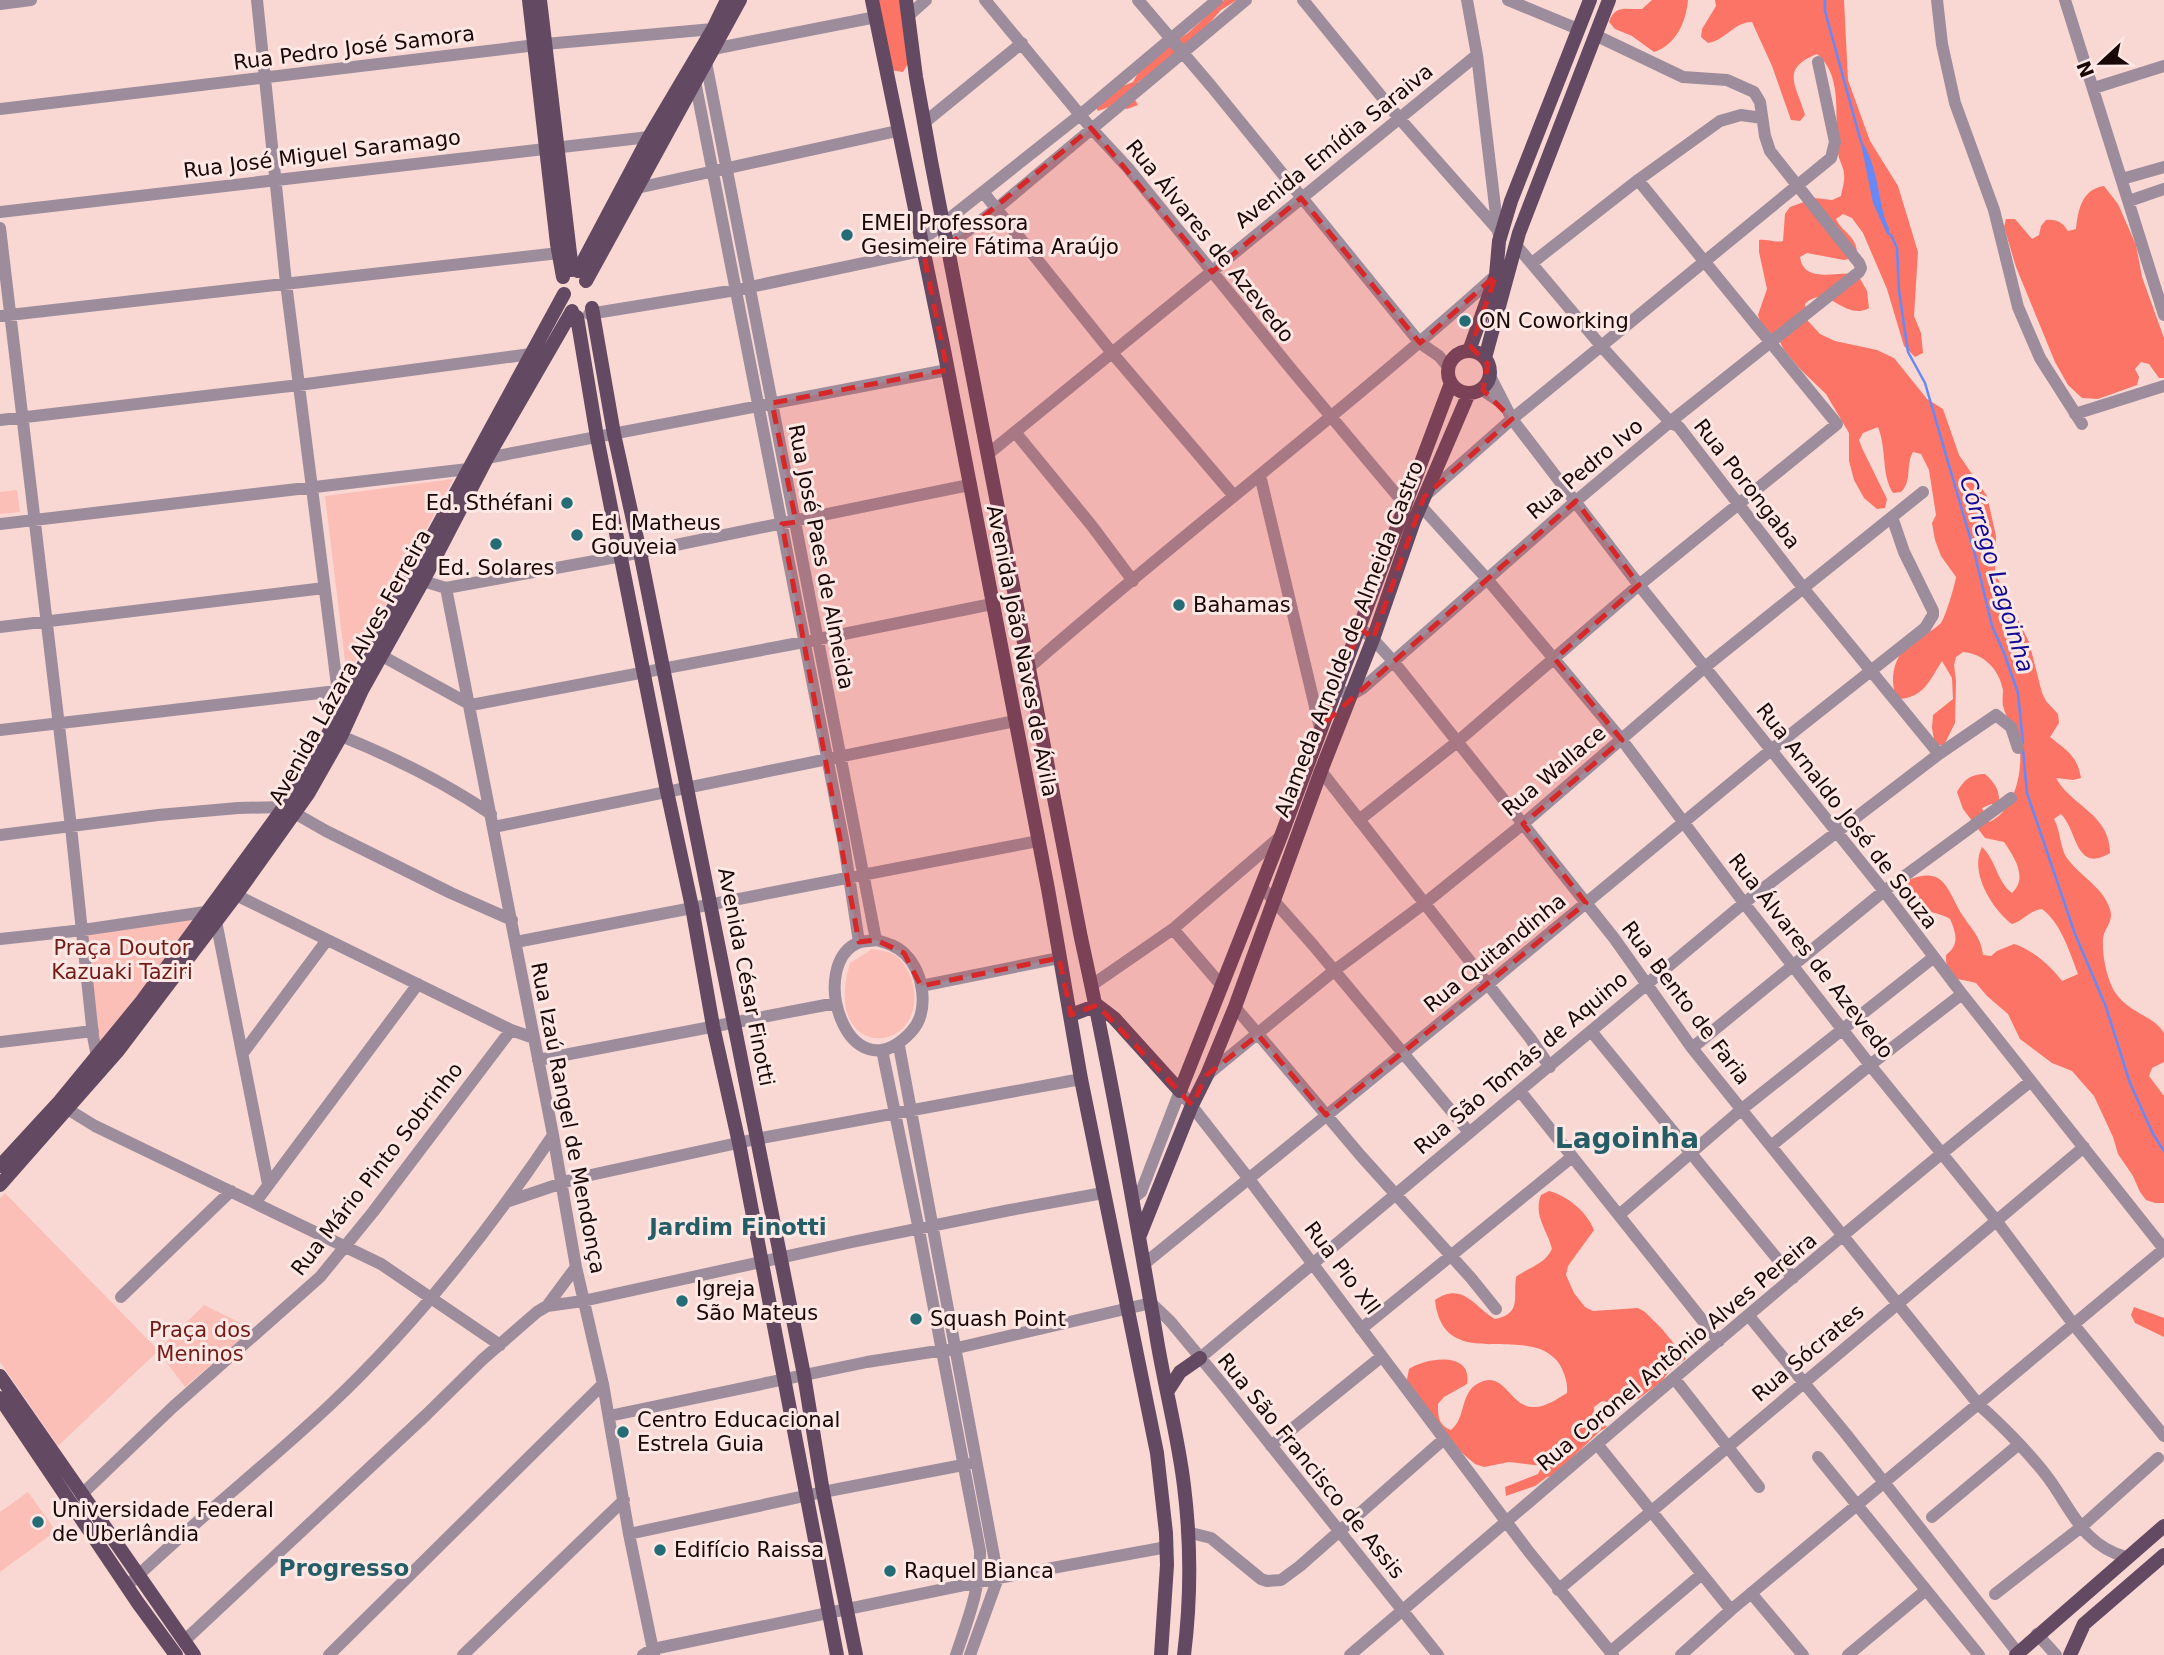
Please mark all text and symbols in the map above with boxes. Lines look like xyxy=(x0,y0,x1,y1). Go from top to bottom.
street label: Rua Pedro José Samora xyxy=(232,21,476,75)
north arrow xyxy=(2066,28,2136,98)
text: N xyxy=(2072,58,2098,81)
street label: Avenida Emídia Saraiva xyxy=(1230,59,1438,233)
street label: Rua José Miguel Saramago xyxy=(182,125,462,183)
street label: Rua Álvares de Azevedo xyxy=(1121,134,1300,347)
place label: EMEI Professora Gesimeire Fátima Araújo xyxy=(861,211,1119,259)
marker: EMEI Professora Gesimeire Fátima Araújo xyxy=(839,227,855,243)
place label: ON Coworking xyxy=(1479,309,1629,333)
marker: ON Coworking xyxy=(1457,313,1473,329)
street label: Rua Pedro Ivo xyxy=(1522,414,1648,524)
street label: Rua Porongaba xyxy=(1689,414,1805,554)
street label: Rua José Paes de Almeida xyxy=(783,422,859,692)
street label: Alameda Arnolde de Almeida Castro xyxy=(1270,457,1428,821)
water label: Córrego Lagoinha xyxy=(1955,472,2039,676)
place label: Ed. Sthéfani xyxy=(426,491,553,515)
marker: Ed. Sthéfani xyxy=(559,495,575,511)
street label: Avenida João Naves de Ávila xyxy=(982,503,1063,799)
place label: Ed. Matheus Gouveia xyxy=(591,511,721,559)
street label: Avenida Lázara Alves Ferreira xyxy=(264,525,436,809)
marker: Ed. Matheus Gouveia xyxy=(569,527,585,543)
marker: Ed. Solares xyxy=(488,536,504,552)
place label: Ed. Solares xyxy=(438,556,554,580)
place label: Bahamas xyxy=(1193,593,1291,617)
marker: Bahamas xyxy=(1171,597,1187,613)
street label: Rua Arnaldo José de Souza xyxy=(1751,698,1943,934)
street label: Rua Wallace xyxy=(1497,721,1611,821)
street label: Rua Álvares de Azevedo xyxy=(1724,848,1899,1063)
street label: Avenida César Finotti xyxy=(713,866,779,1088)
street label: Rua Quitandinha xyxy=(1419,889,1571,1017)
street label: Rua Bento de Faria xyxy=(1617,917,1755,1089)
park label: Praça Doutor Kazuaki Taziri xyxy=(51,936,193,984)
street label: Rua Izaú Rangel de Mendonça xyxy=(526,960,610,1276)
street label: Rua São Tomás de Aquino xyxy=(1410,967,1632,1159)
street label: Rua Mário Pinto Sobrinho xyxy=(286,1058,468,1280)
district label: Lagoinha xyxy=(1555,1122,1699,1155)
district label: Jardim Finotti xyxy=(647,1214,827,1240)
street label: Rua Pio Xll xyxy=(1299,1217,1385,1319)
street label: Rua Coronel Antônio Alves Pereira xyxy=(1532,1228,1822,1476)
place label: Igreja São Mateus xyxy=(696,1277,818,1325)
marker: Igreja São Mateus xyxy=(674,1293,690,1309)
street label: Rua Sócrates xyxy=(1747,1300,1869,1406)
place label: Squash Point xyxy=(930,1307,1066,1331)
marker: Squash Point xyxy=(908,1311,924,1327)
park label: Praça dos Meninos xyxy=(149,1318,251,1366)
street label: Rua São Francisco de Assis xyxy=(1213,1349,1409,1583)
place label: Centro Educacional Estrela Guia xyxy=(637,1408,840,1456)
marker: Centro Educacional Estrela Guia xyxy=(615,1424,631,1440)
place label: Universidade Federal de Uberlândia xyxy=(52,1498,274,1546)
marker: Universidade Federal de Uberlândia xyxy=(30,1514,46,1530)
place label: Edifício Raissa xyxy=(674,1538,824,1562)
marker: Edifício Raissa xyxy=(652,1542,668,1558)
district label: Progresso xyxy=(279,1555,409,1581)
place label: Raquel Bianca xyxy=(904,1559,1054,1583)
marker: Raquel Bianca xyxy=(882,1563,898,1579)

